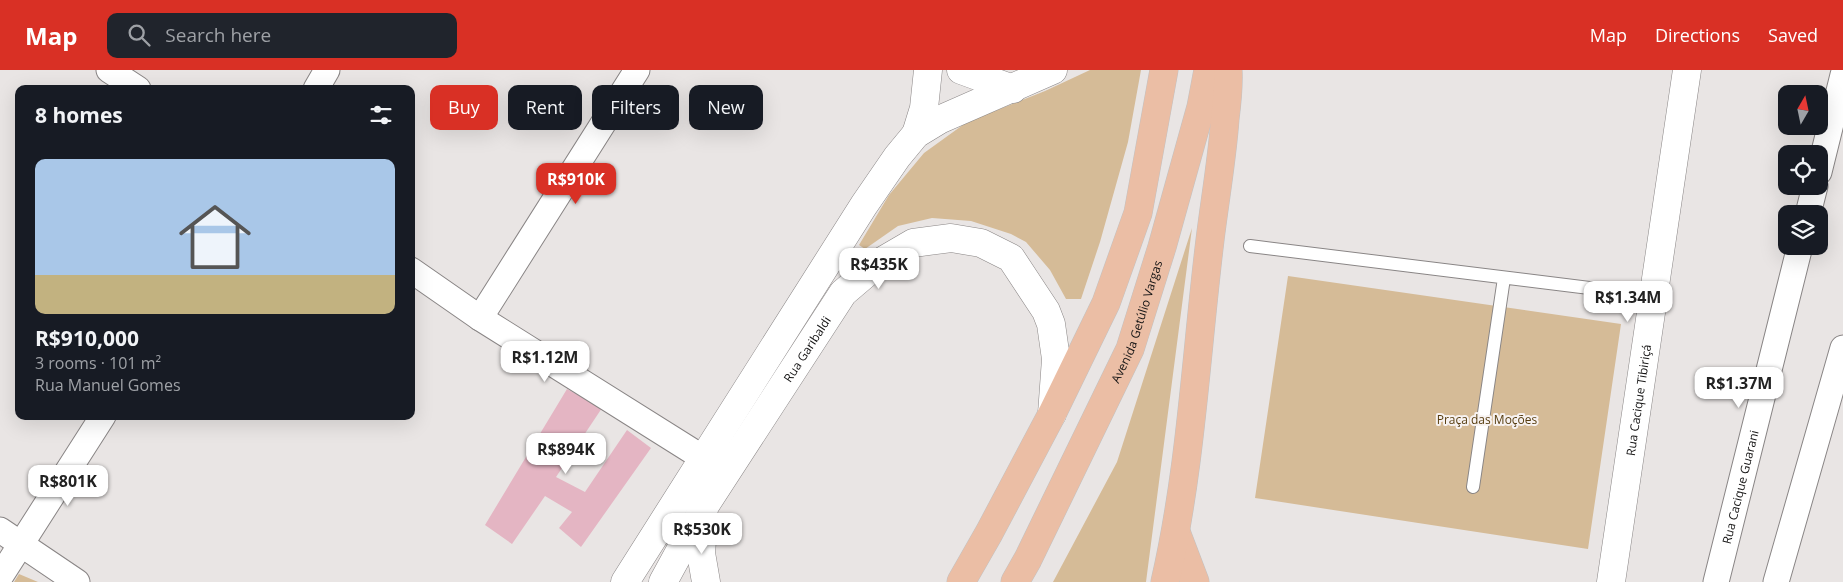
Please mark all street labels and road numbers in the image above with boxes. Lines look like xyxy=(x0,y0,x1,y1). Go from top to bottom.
street label: Avenida Getúlio Vargas xyxy=(1106,258,1166,385)
street label: Rua Garibaldi xyxy=(779,313,834,385)
street label: Rua Cacique Tibiriçá xyxy=(1621,343,1655,457)
street label: Rua Cacique Guarani xyxy=(1717,428,1762,546)

